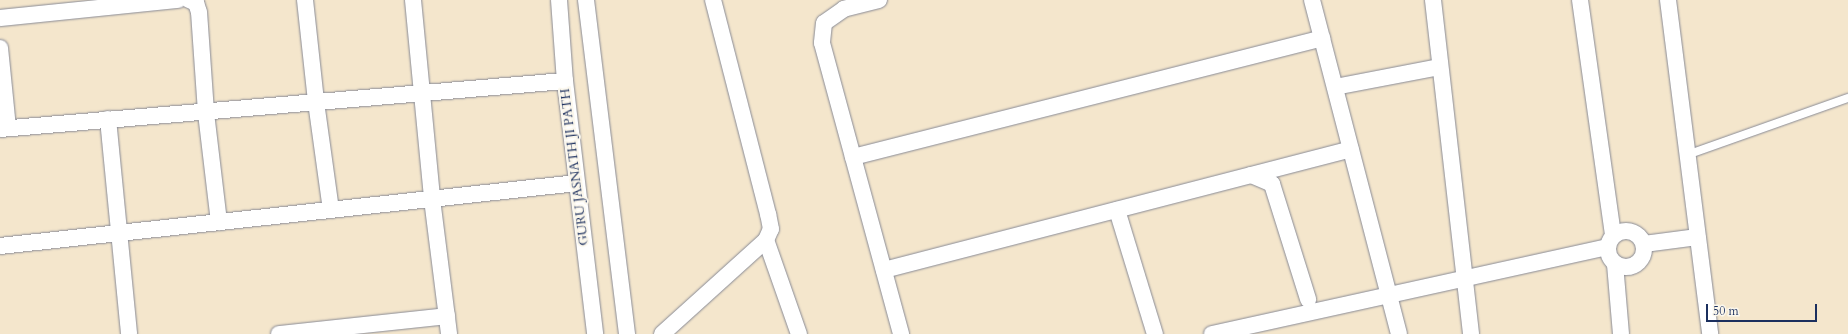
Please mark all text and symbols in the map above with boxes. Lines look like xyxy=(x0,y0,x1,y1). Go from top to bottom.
street label: GURU JASNATH JI PATH xyxy=(558,88,592,246)
scale bar xyxy=(1708,296,1819,322)
text: 50 m xyxy=(1713,303,1739,319)

